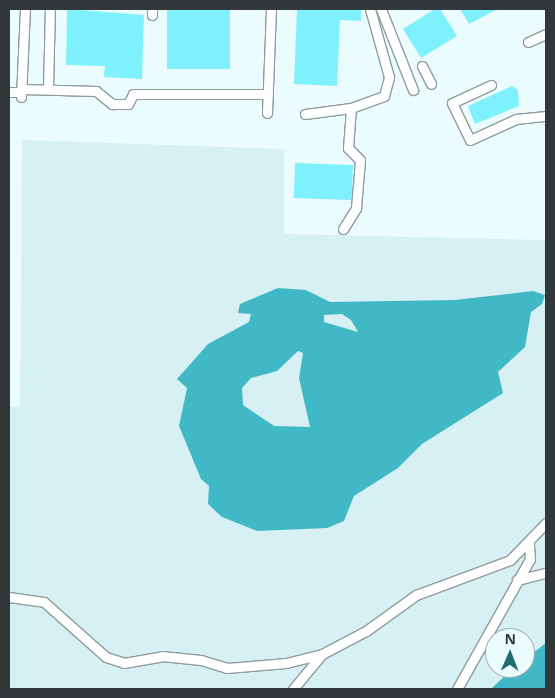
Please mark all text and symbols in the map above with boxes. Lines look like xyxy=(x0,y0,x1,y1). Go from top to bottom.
north arrow xyxy=(485,628,535,678)
text: N xyxy=(504,629,516,648)

